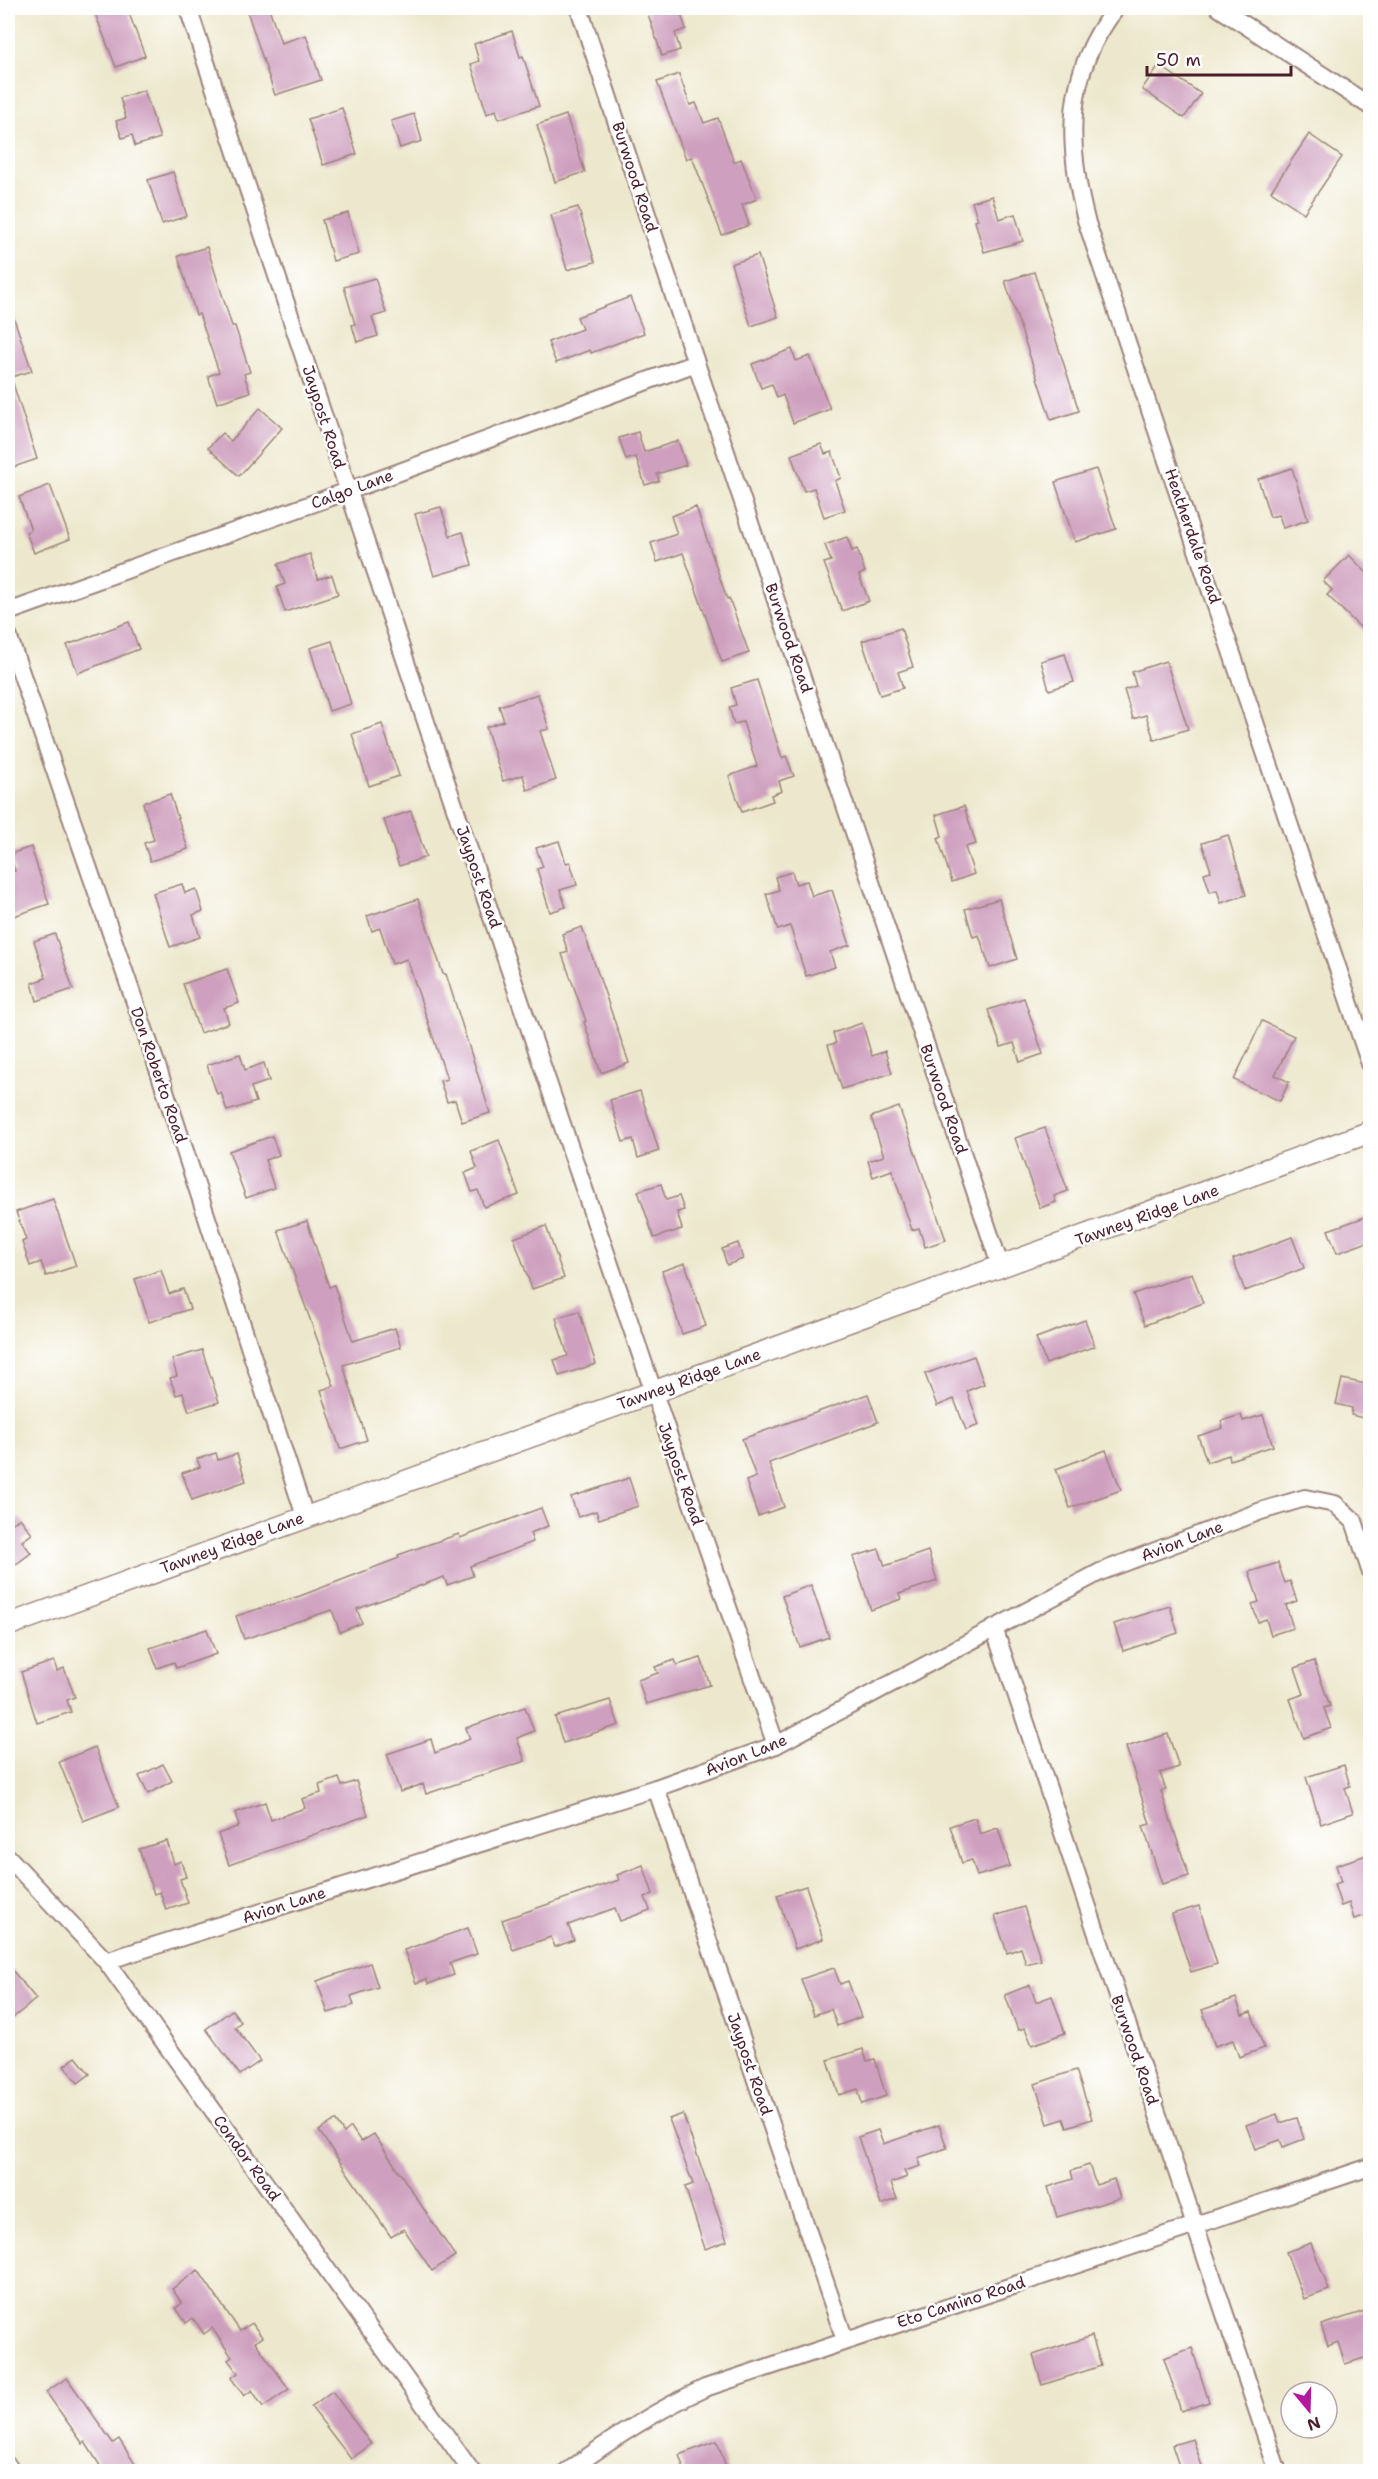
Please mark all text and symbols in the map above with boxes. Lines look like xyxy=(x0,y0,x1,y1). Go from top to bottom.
scale bar xyxy=(1147,39,1291,77)
text: 50 m xyxy=(1156,48,1201,72)
street label: Burwood Road xyxy=(607,119,663,235)
street label: Jaypost Road xyxy=(297,363,351,471)
street label: Calgo Lane xyxy=(308,464,396,514)
street label: Heatherdale Road xyxy=(1160,466,1226,606)
street label: Burwood Road xyxy=(760,580,818,696)
street label: Jaypost Road xyxy=(452,823,506,931)
street label: Don Roberto Road xyxy=(126,1004,192,1146)
street label: Burwood Road xyxy=(915,1041,973,1157)
street label: Tawney Ridge Lane xyxy=(1072,1179,1222,1251)
street label: Tawney Ridge Lane xyxy=(614,1343,764,1415)
street label: Jaypost Road xyxy=(654,1420,708,1528)
street label: Tawney Ridge Lane xyxy=(157,1507,307,1579)
street label: Avion Lane xyxy=(1138,1516,1226,1566)
street label: Avion Lane xyxy=(702,1729,790,1781)
street label: Avion Lane xyxy=(240,1882,328,1928)
street label: Burwood Road xyxy=(1106,1992,1164,2108)
street label: Jaypost Road xyxy=(723,2010,777,2118)
street label: Condor Road xyxy=(209,2111,285,2205)
street label: Eto Camino Road xyxy=(894,2271,1028,2333)
north arrow xyxy=(1279,2380,1339,2440)
text: N xyxy=(1304,2412,1323,2436)

